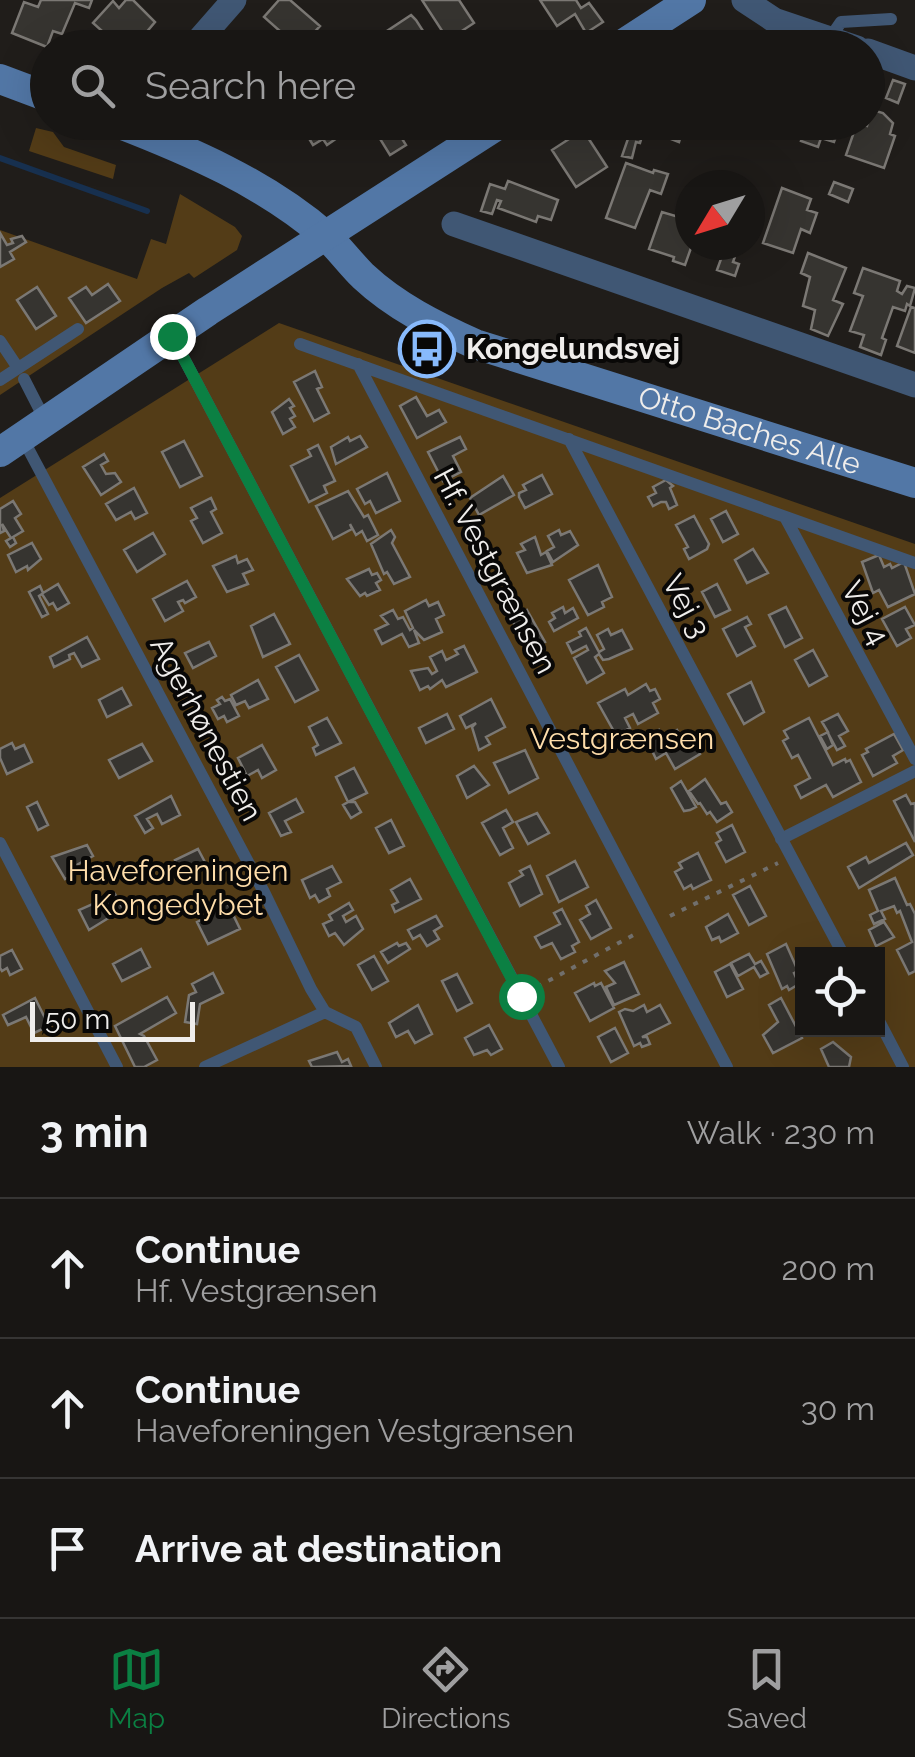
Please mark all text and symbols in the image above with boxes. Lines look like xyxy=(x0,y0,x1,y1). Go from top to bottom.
search box xyxy=(30,30,885,140)
icon: search xyxy=(65,58,120,113)
text: Search here xyxy=(145,63,356,108)
north arrow xyxy=(675,170,765,260)
route end xyxy=(150,314,196,360)
bus stop icon: Kongelundsvej xyxy=(397,319,457,379)
place label: Kongelundsvej xyxy=(466,331,680,366)
street label: Otto Baches Alle xyxy=(634,379,865,482)
street label: Hf. Vestgrænsen xyxy=(427,462,564,679)
street label: Vej 3 xyxy=(655,568,717,643)
street label: Vej 4 xyxy=(834,575,897,650)
street label: Agerhønestien xyxy=(143,631,270,827)
park label: Vestgrænsen xyxy=(530,721,714,756)
park label: Haveforeningen Kongedybet xyxy=(68,853,288,922)
map controls xyxy=(795,947,885,1037)
button: locate xyxy=(795,947,885,1037)
route start xyxy=(499,974,545,1020)
scale bar xyxy=(30,997,195,1042)
text: 50 m xyxy=(45,1003,110,1036)
text: 3 min xyxy=(40,1108,149,1157)
text: Walk · 230 m xyxy=(687,1114,875,1151)
text: Continue xyxy=(135,1227,300,1272)
icon: ahead xyxy=(40,1241,95,1296)
text: 200 m xyxy=(782,1250,875,1287)
text: Hf. Vestgrænsen xyxy=(135,1272,378,1309)
text: Continue xyxy=(135,1367,300,1412)
icon: ahead xyxy=(40,1381,95,1436)
text: 30 m xyxy=(801,1390,875,1427)
text: Haveforeningen Vestgrænsen xyxy=(135,1412,574,1449)
icon: arrive xyxy=(40,1521,95,1576)
text: Arrive at destination xyxy=(135,1526,502,1571)
tab: Map xyxy=(108,1642,165,1735)
tab: Directions xyxy=(381,1642,511,1735)
tab: Saved xyxy=(727,1642,807,1735)

